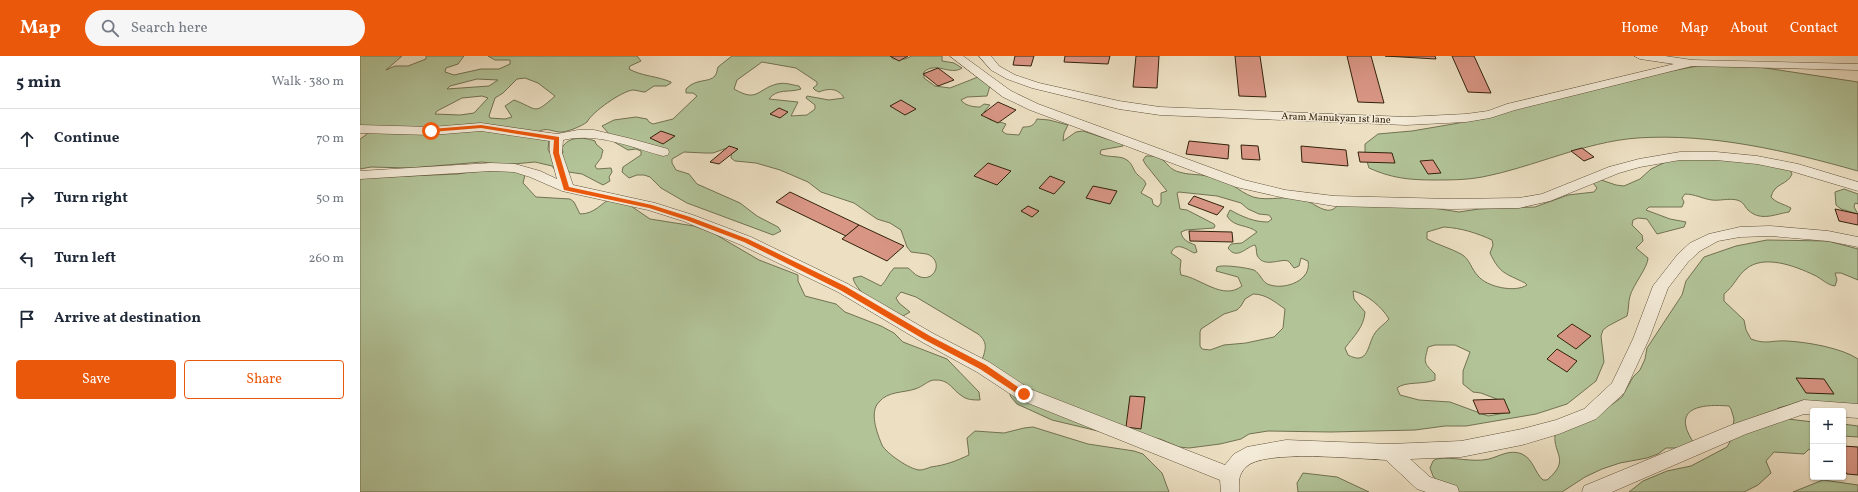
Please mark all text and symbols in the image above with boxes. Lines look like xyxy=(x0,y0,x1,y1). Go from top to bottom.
search box xyxy=(85,10,365,46)
text: Map xyxy=(20,15,61,41)
icon: search xyxy=(99,17,121,39)
text: Search here xyxy=(131,18,208,39)
text: Home xyxy=(1621,19,1658,38)
text: Map xyxy=(1680,19,1708,38)
text: About xyxy=(1730,19,1768,38)
text: Contact xyxy=(1790,19,1838,38)
text: 5 min xyxy=(16,71,61,94)
text: Walk · 380 m xyxy=(271,73,344,91)
street label: Aram Manukyan 1st lane xyxy=(1281,109,1391,127)
route start xyxy=(422,122,440,140)
icon: ahead xyxy=(16,128,38,150)
text: Continue xyxy=(54,128,119,149)
text: 70 m xyxy=(316,130,344,148)
icon: right xyxy=(16,188,38,210)
text: Turn right xyxy=(54,188,128,209)
text: 50 m xyxy=(316,190,344,208)
icon: left xyxy=(16,248,38,270)
text: Turn left xyxy=(54,248,116,269)
text: 260 m xyxy=(309,250,344,268)
icon: arrive xyxy=(16,308,38,330)
text: Arrive at destination xyxy=(54,308,201,329)
button: Save xyxy=(16,360,176,399)
button: Share xyxy=(184,360,344,399)
route end xyxy=(1015,385,1033,403)
map controls xyxy=(1810,408,1846,480)
button: + xyxy=(1810,408,1846,444)
button: − xyxy=(1810,444,1846,480)

